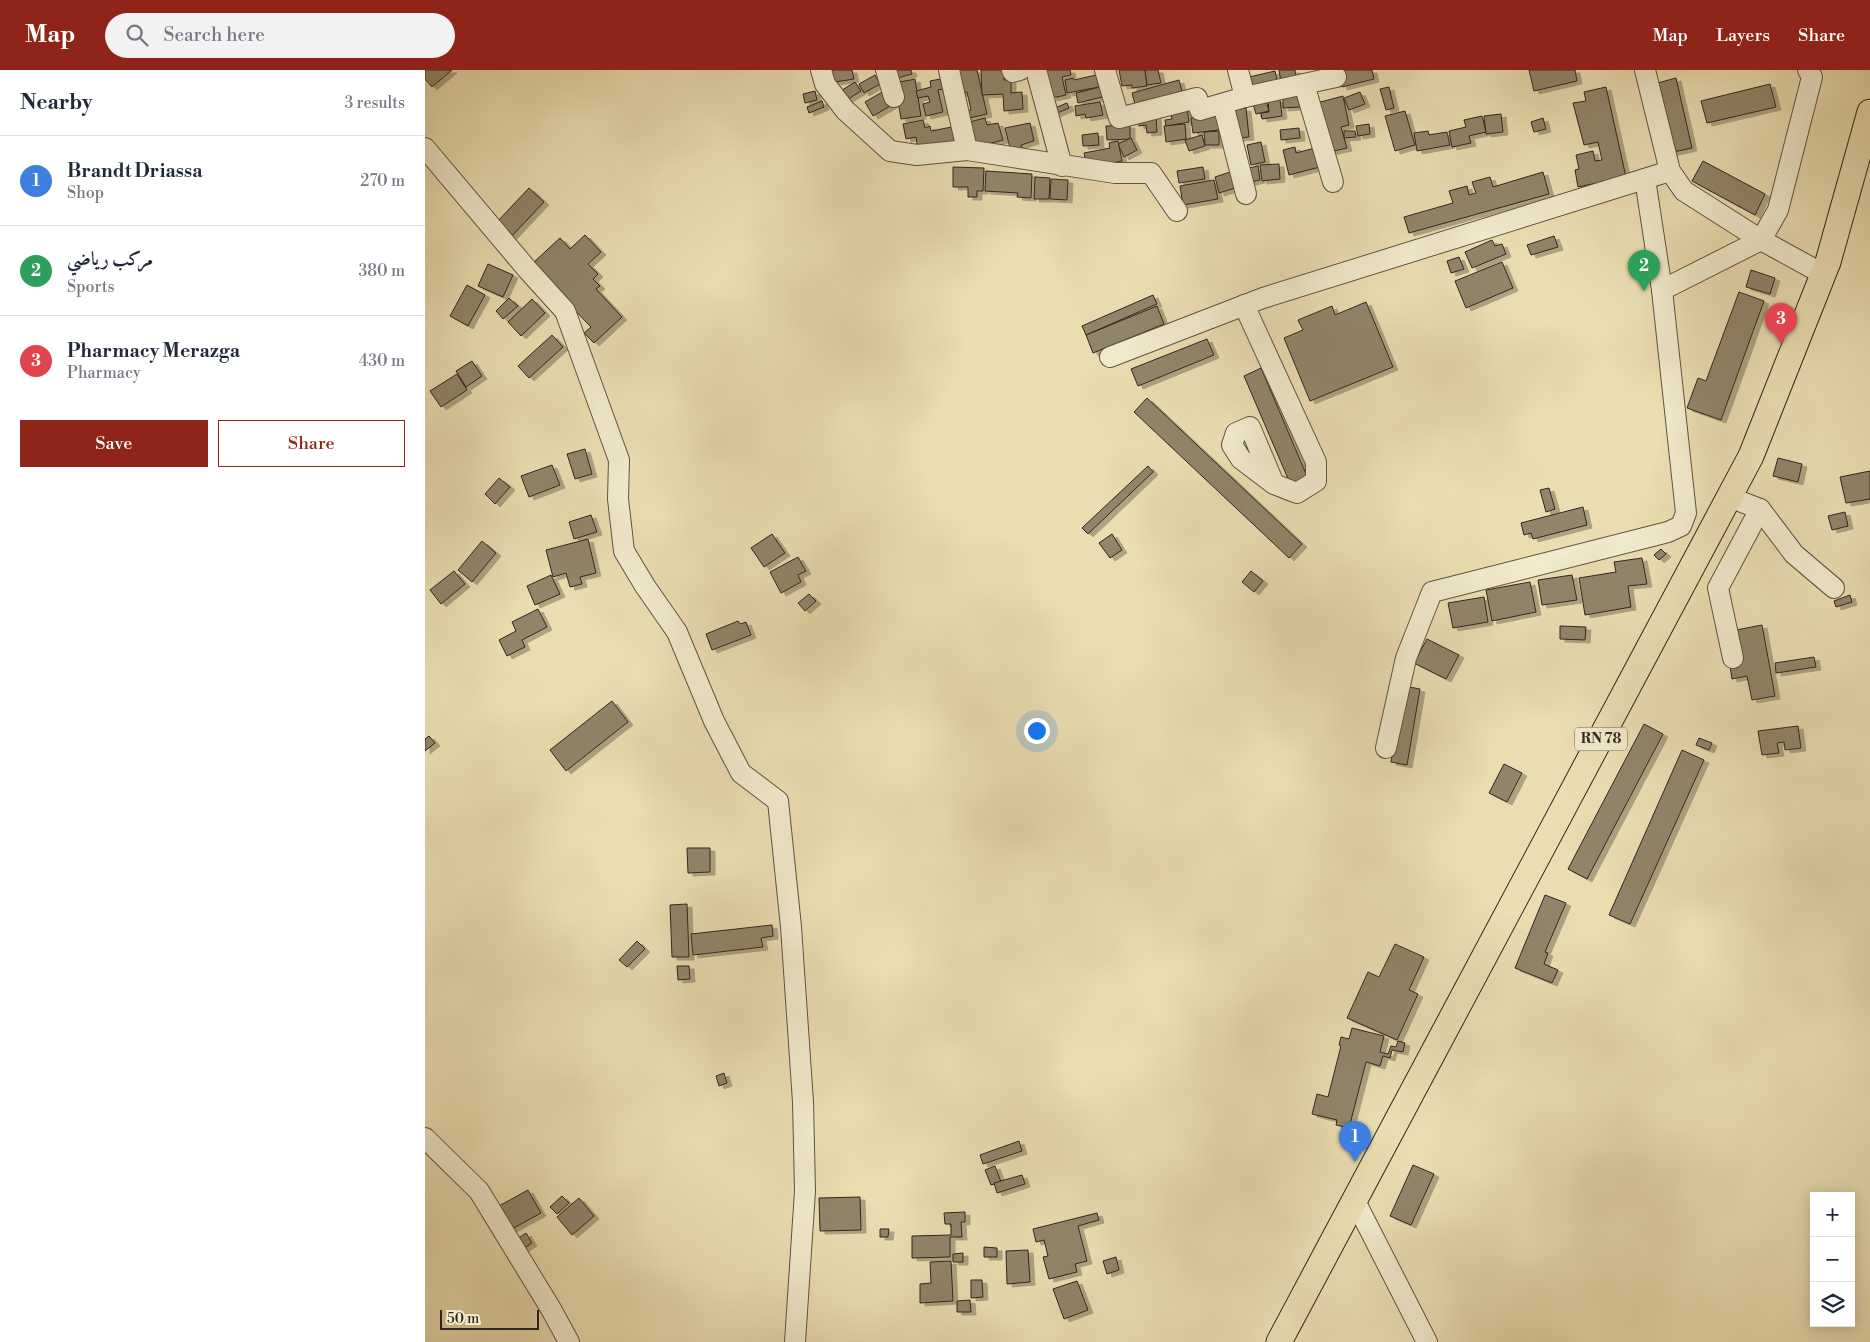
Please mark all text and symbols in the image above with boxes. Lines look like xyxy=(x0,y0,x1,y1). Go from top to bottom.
search box xyxy=(105,13,455,58)
text: Map xyxy=(25,20,75,50)
icon: search xyxy=(123,21,151,49)
text: Search here xyxy=(163,23,265,47)
text: Map xyxy=(1653,24,1688,47)
text: Layers xyxy=(1716,24,1770,47)
text: Share xyxy=(1798,24,1845,47)
text: Nearby xyxy=(20,90,93,116)
text: 3 results xyxy=(344,93,405,113)
text: Brandt Driassa xyxy=(67,159,202,183)
text: 1 xyxy=(32,171,40,191)
text: 270 m xyxy=(360,171,405,191)
text: Shop xyxy=(67,183,104,203)
text: مركب رياضي xyxy=(67,247,153,271)
pin: 2 xyxy=(1628,250,1660,291)
text: 2 xyxy=(31,261,41,281)
text: 380 m xyxy=(358,261,405,281)
text: Sports xyxy=(67,277,114,297)
pin: 3 xyxy=(1765,303,1797,344)
text: Pharmacy Merazga xyxy=(67,339,240,363)
text: 3 xyxy=(31,351,41,371)
text: 430 m xyxy=(359,351,405,371)
text: Pharmacy xyxy=(67,363,141,383)
button: Save xyxy=(20,420,208,467)
button: Share xyxy=(218,420,405,467)
your location xyxy=(1024,718,1050,744)
road number: RN 78 xyxy=(1575,728,1627,751)
pin: 1 xyxy=(1339,1121,1371,1162)
map controls xyxy=(1810,1192,1855,1327)
button: + xyxy=(1810,1192,1855,1237)
button: − xyxy=(1810,1237,1855,1282)
button: layers xyxy=(1810,1282,1855,1327)
scale bar xyxy=(440,1307,539,1330)
text: 50 m xyxy=(447,1310,479,1328)

